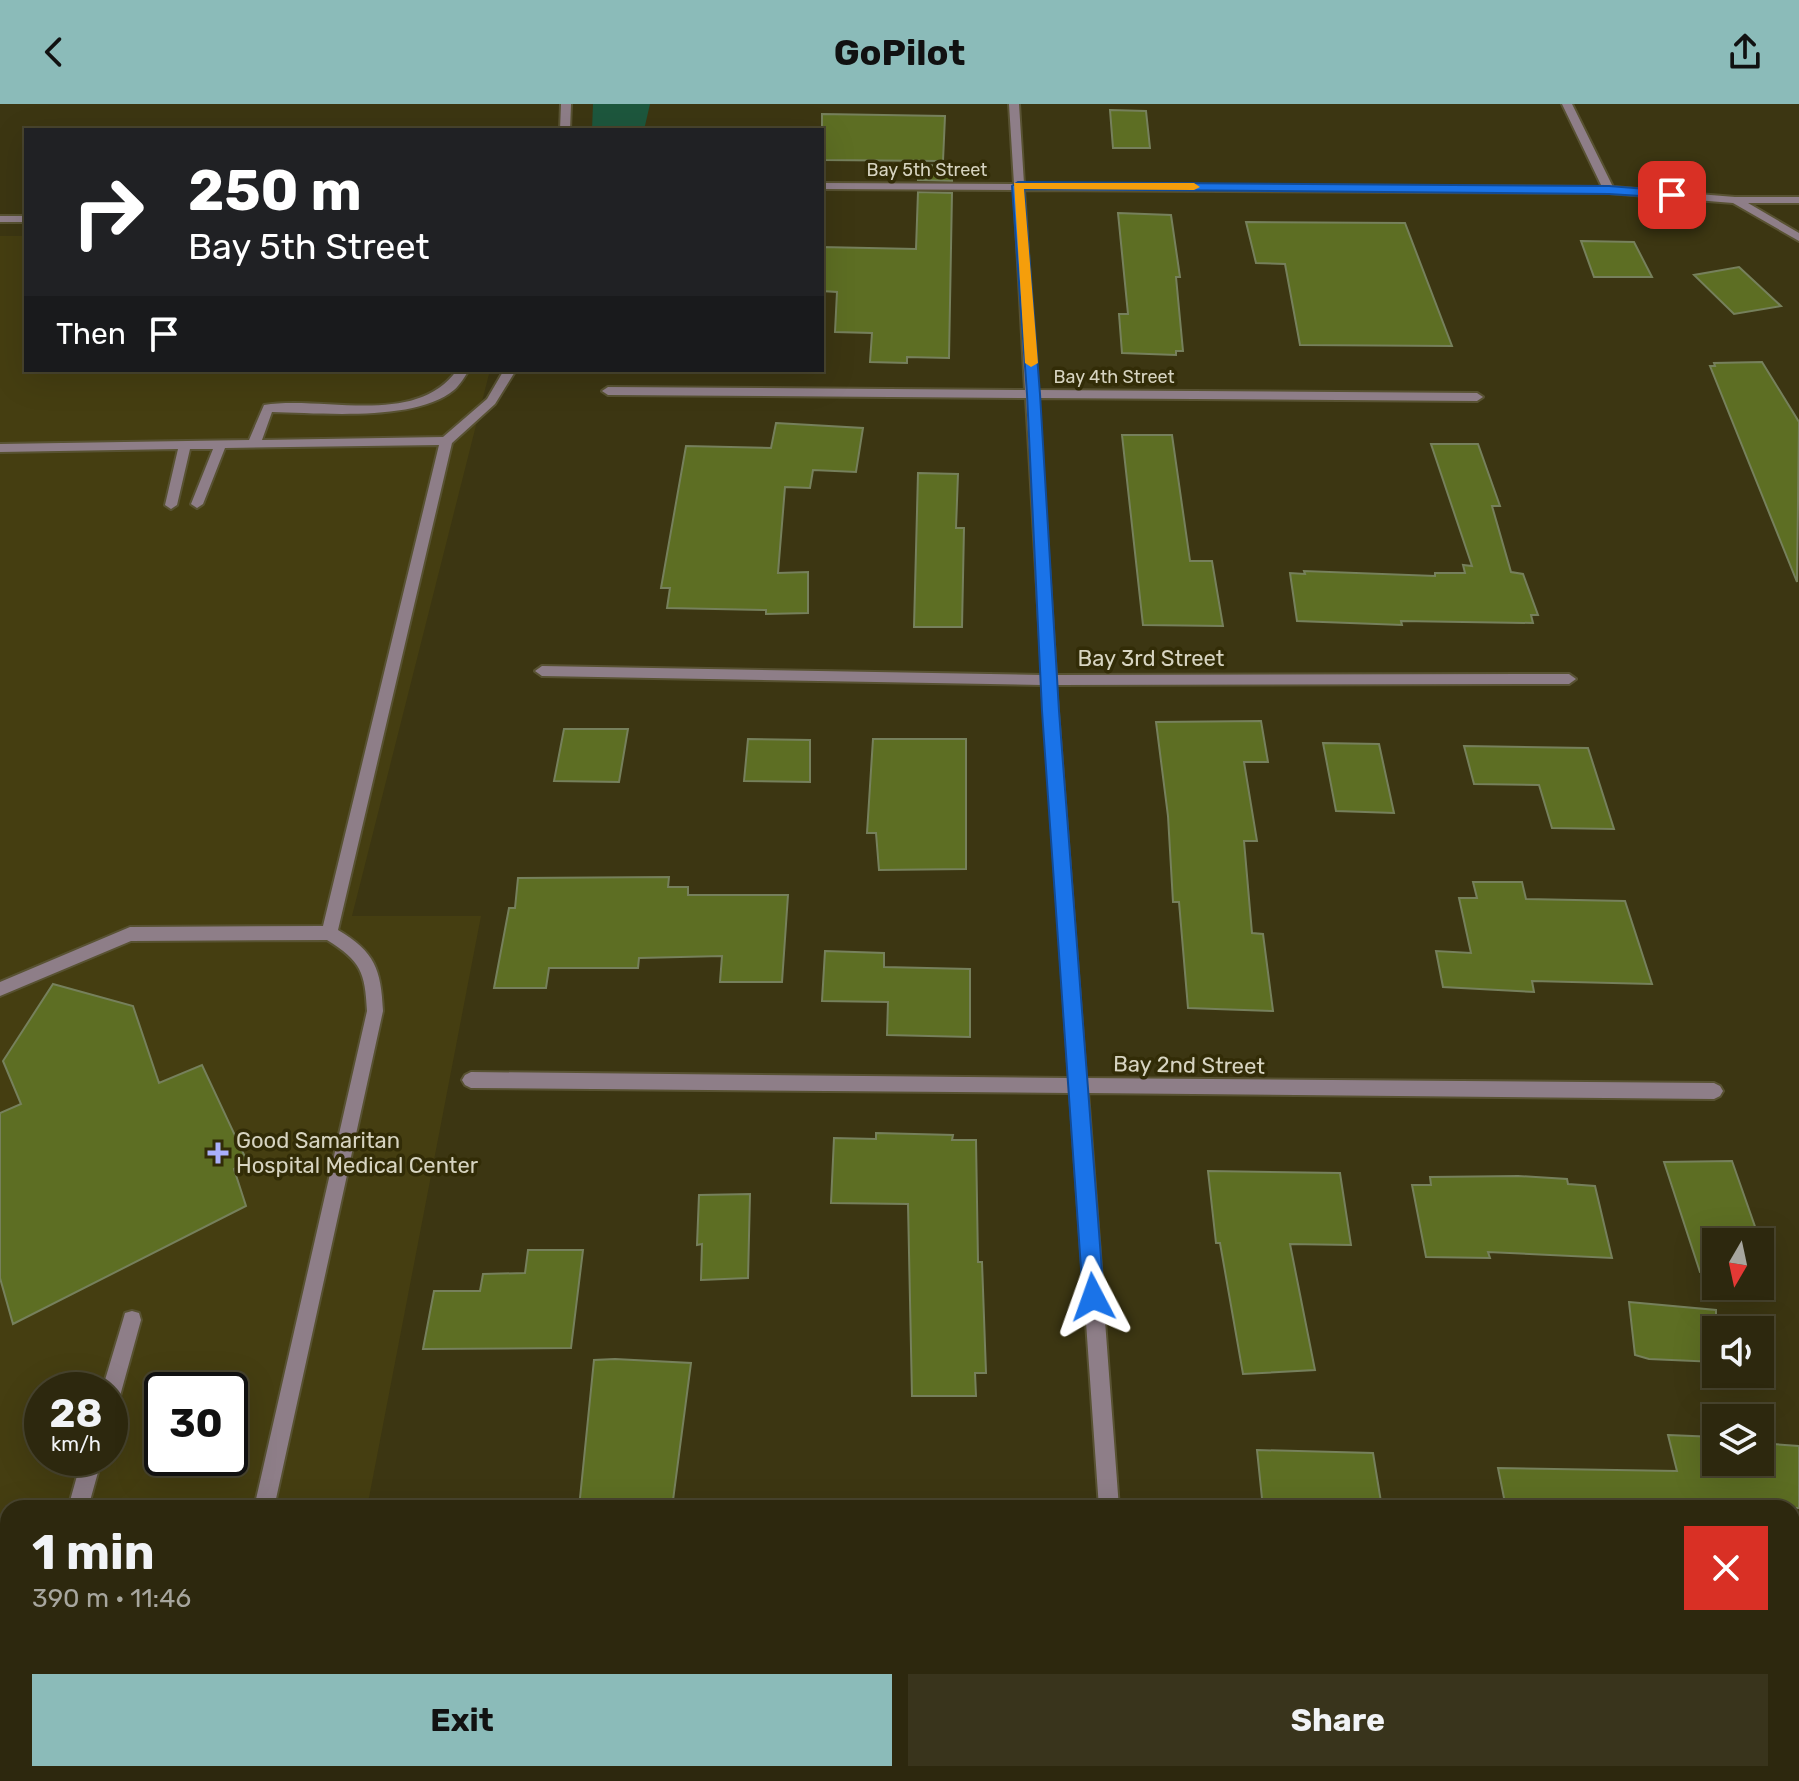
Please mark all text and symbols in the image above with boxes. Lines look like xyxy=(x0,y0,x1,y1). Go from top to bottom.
icon: back xyxy=(32,30,76,74)
icon: share xyxy=(1723,30,1767,74)
text: GoPilot xyxy=(834,31,965,74)
text: 250 m xyxy=(188,158,362,224)
street label: Bay 5th Street xyxy=(867,159,987,181)
icon: right xyxy=(56,160,160,264)
pin xyxy=(1638,161,1706,229)
icon: arrive xyxy=(1650,173,1694,217)
text: Bay 5th Street xyxy=(188,225,430,268)
icon: arrive xyxy=(142,312,186,356)
text: Then xyxy=(56,316,126,352)
street label: Bay 4th Street xyxy=(1053,366,1175,388)
street label: Bay 3rd Street xyxy=(1078,645,1225,672)
street label: Bay 2nd Street xyxy=(1113,1050,1266,1080)
place label: Good Samaritan Hospital Medical Center xyxy=(236,1127,479,1179)
marker: Good Samaritan Hospital Medical Center xyxy=(207,1142,229,1164)
north arrow xyxy=(1702,1228,1774,1300)
map controls xyxy=(1702,1228,1774,1476)
position arrow xyxy=(1051,1255,1135,1339)
button: sound xyxy=(1702,1316,1774,1388)
speed limit sign: 30 xyxy=(144,1372,248,1476)
text: 28 xyxy=(49,1390,103,1437)
button: layers xyxy=(1702,1404,1774,1476)
text: km/h xyxy=(51,1432,101,1456)
text: 1 min xyxy=(32,1524,155,1581)
button: close xyxy=(1684,1526,1768,1610)
text: 390 m · 11:46 xyxy=(32,1583,191,1614)
button: Exit xyxy=(32,1674,892,1766)
button: Share xyxy=(908,1674,1768,1766)

